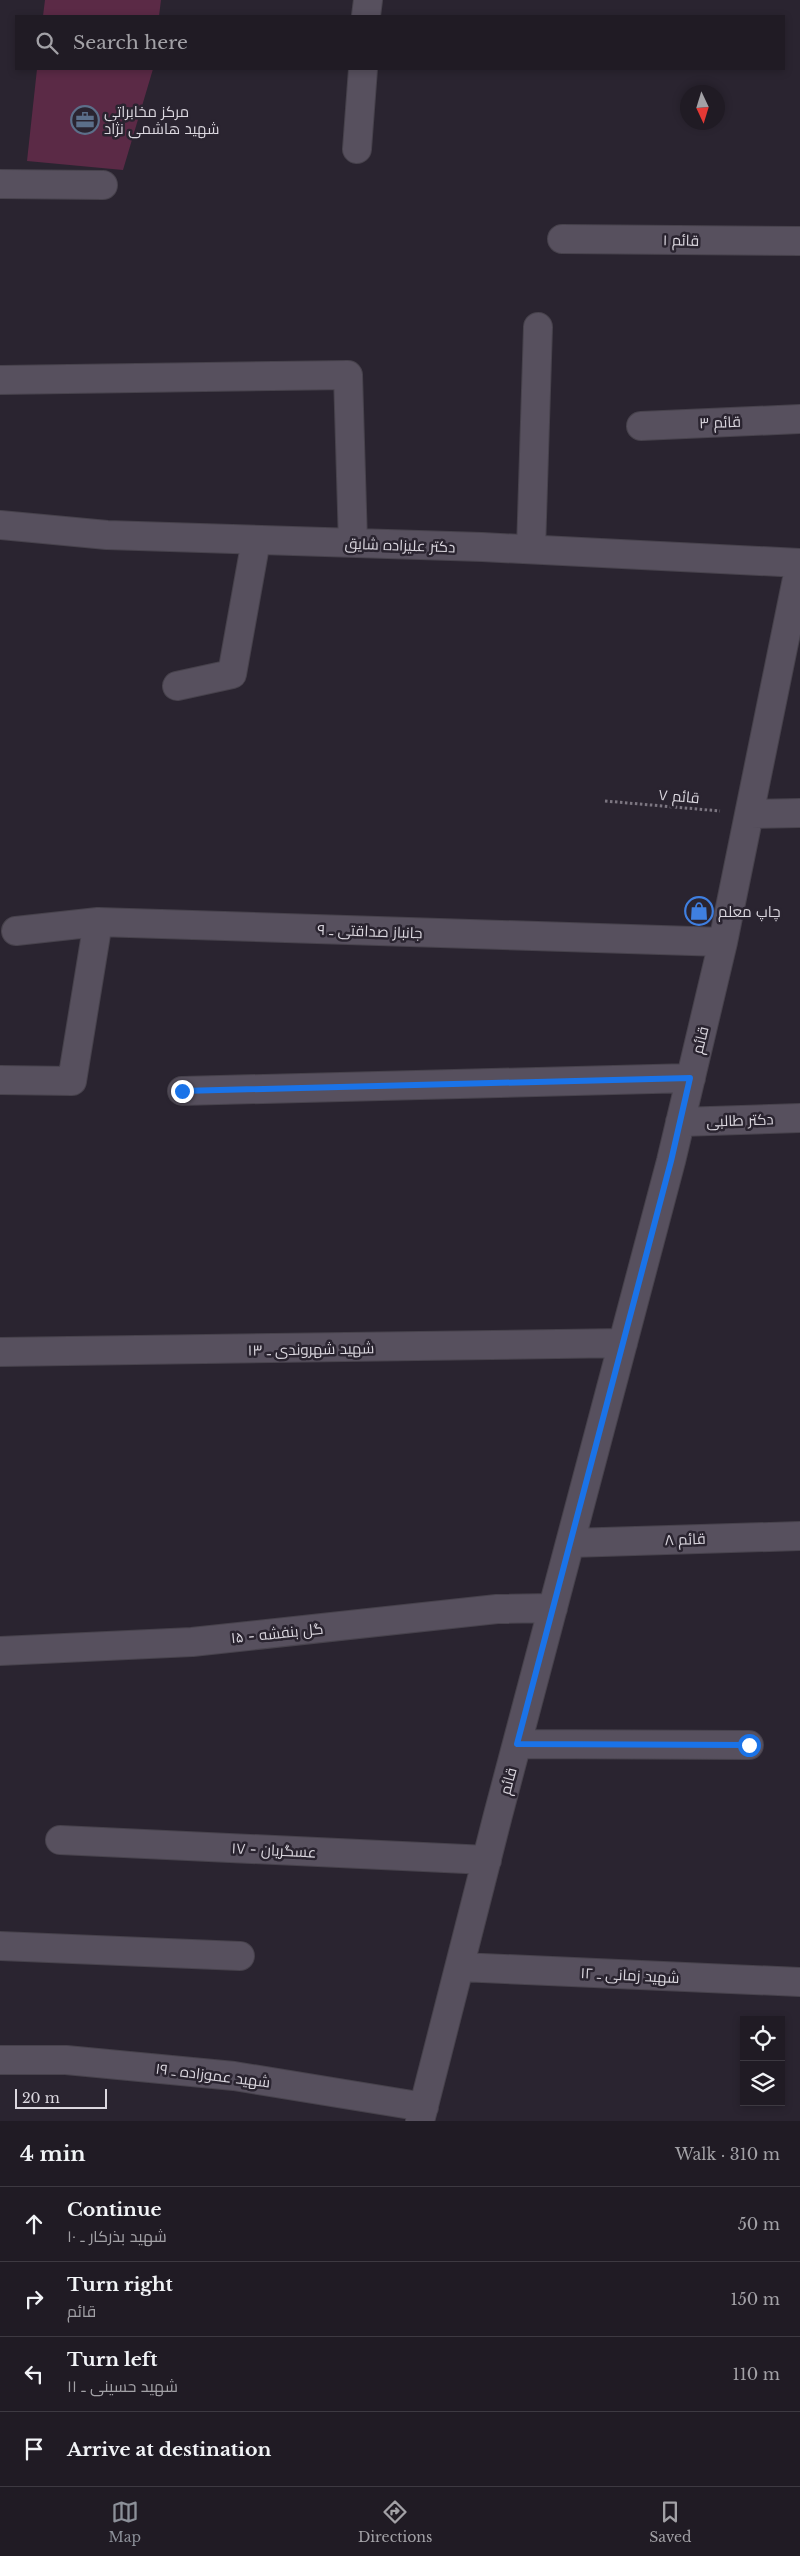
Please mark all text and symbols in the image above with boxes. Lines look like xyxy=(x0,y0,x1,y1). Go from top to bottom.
search box xyxy=(15,15,785,70)
icon: search xyxy=(33,29,61,57)
text: Search here xyxy=(73,31,188,54)
north arrow xyxy=(680,85,725,130)
place label: مرکز مخابراتی شهید هاشمی نژاد xyxy=(104,102,219,139)
office icon: مرکز مخابراتی شهید هاشمی نژاد xyxy=(70,105,100,135)
street label: قائم ۱ xyxy=(663,230,699,251)
street label: قائم ۳ xyxy=(699,412,741,433)
street label: دکتر علیزاده شایق xyxy=(344,534,456,557)
street label: قائم ۷ xyxy=(658,785,700,808)
shop icon: چاپ معلم xyxy=(684,896,714,926)
place label: چاپ معلم xyxy=(718,902,781,922)
street label: جانباز صداقتی ـ ۹ xyxy=(317,920,423,943)
street label: قائم xyxy=(687,1024,714,1056)
route end xyxy=(171,1080,194,1103)
street label: دکتر طالبی xyxy=(706,1109,774,1132)
street label: شهید شهروندی ـ ۱۳ xyxy=(248,1338,374,1361)
street label: قائم ۸ xyxy=(664,1529,706,1550)
street label: گل بنفشه - ۱۵ xyxy=(230,1619,324,1648)
route start xyxy=(738,1734,761,1757)
street label: قائم xyxy=(495,1765,522,1797)
street label: عسگریان - ۱۷ xyxy=(231,1838,317,1863)
street label: شهید زمانی ـ ۱۲ xyxy=(580,1963,680,1988)
map controls xyxy=(740,2016,785,2106)
button: locate xyxy=(740,2016,785,2061)
street label: شهید عموزاده ـ ۱۹ xyxy=(154,2059,271,2092)
button: layers xyxy=(740,2061,785,2106)
scale bar xyxy=(15,2086,108,2109)
text: 20 m xyxy=(22,2089,60,2107)
text: 4 min xyxy=(20,2141,86,2167)
text: Walk · 310 m xyxy=(675,2144,780,2164)
text: Continue xyxy=(67,2198,162,2221)
icon: ahead xyxy=(20,2210,48,2238)
text: 50 m xyxy=(738,2214,780,2234)
text: شهید بذرکار ـ ۱۰ xyxy=(67,2226,167,2246)
text: Turn right xyxy=(67,2273,173,2296)
icon: right xyxy=(20,2285,48,2313)
text: 150 m xyxy=(731,2289,780,2309)
text: قائم xyxy=(67,2301,96,2321)
text: Turn left xyxy=(67,2348,158,2371)
icon: left xyxy=(20,2360,48,2388)
text: 110 m xyxy=(733,2364,780,2384)
text: شهید حسینی ـ ۱۱ xyxy=(67,2376,178,2396)
icon: arrive xyxy=(20,2435,48,2463)
text: Arrive at destination xyxy=(67,2438,271,2461)
tab: Map xyxy=(108,2498,141,2546)
tab: Directions xyxy=(358,2498,432,2546)
tab: Saved xyxy=(649,2498,692,2546)

